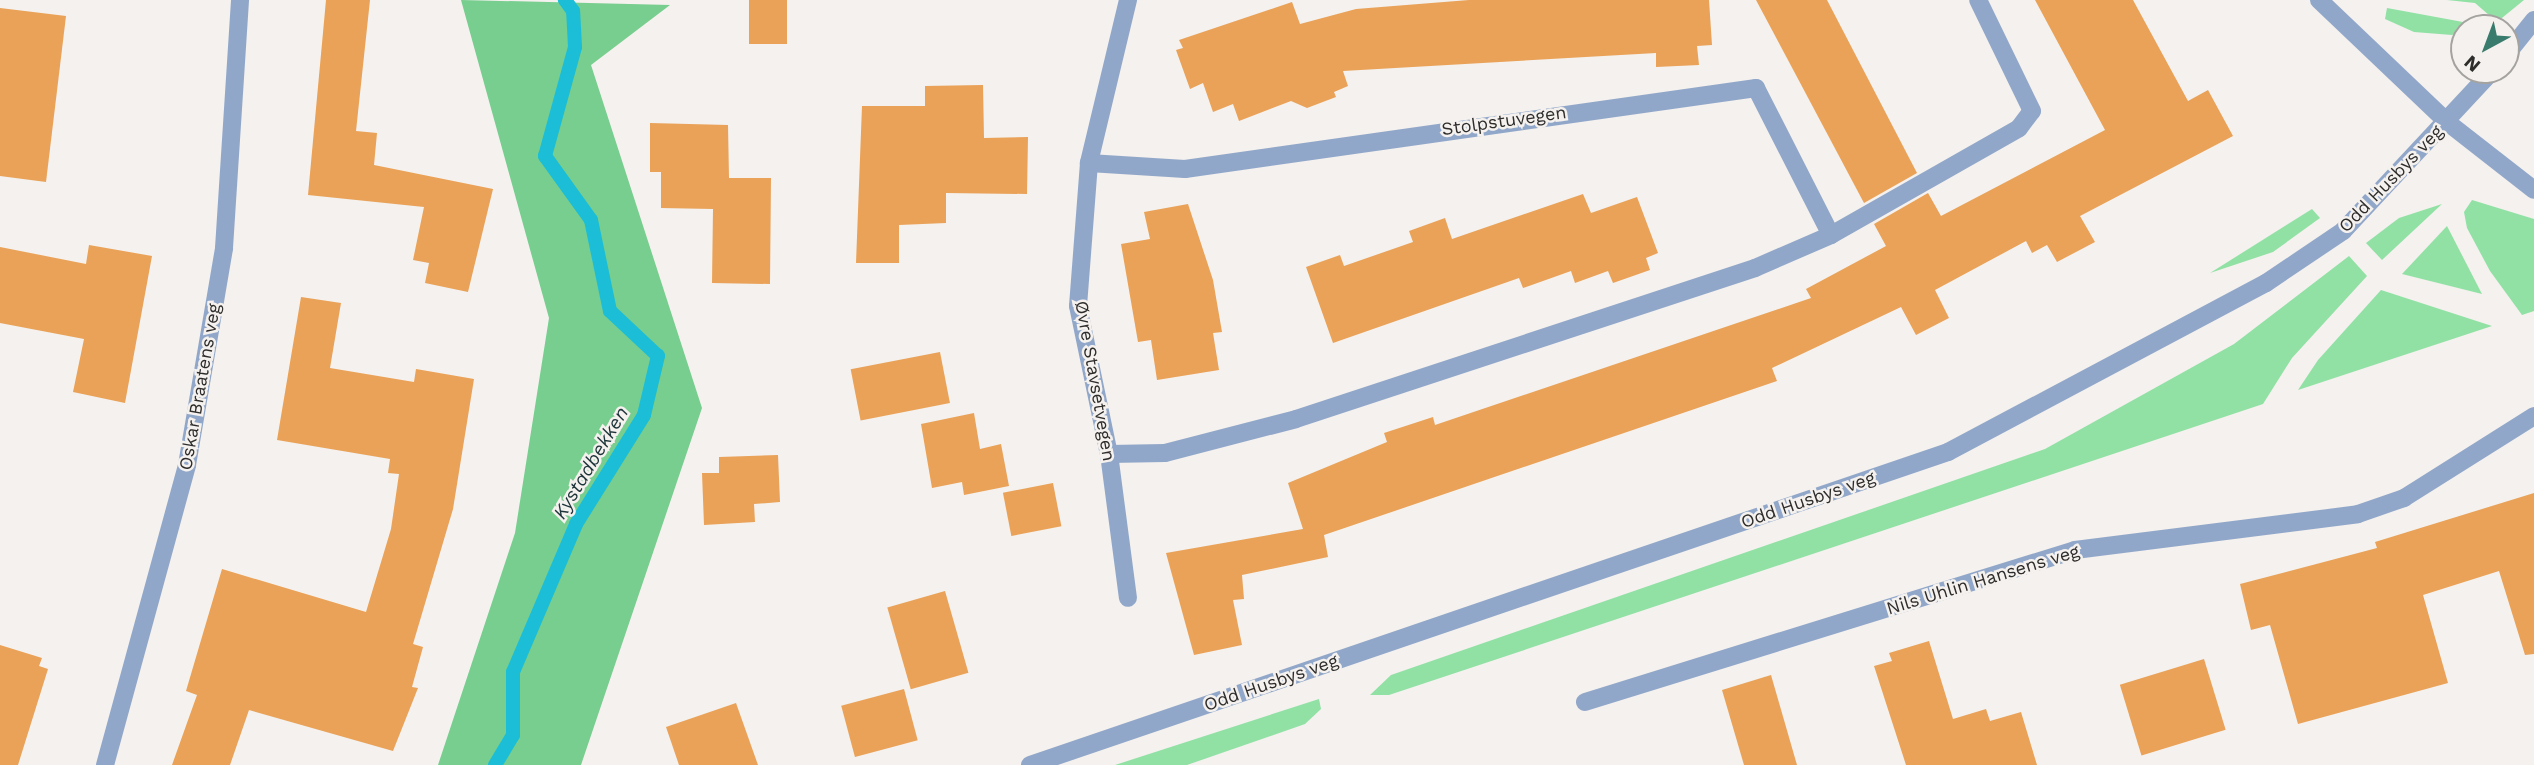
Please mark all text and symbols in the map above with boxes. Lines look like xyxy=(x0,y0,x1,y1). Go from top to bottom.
north arrow xyxy=(2450,14,2520,84)
text: N xyxy=(2459,50,2485,77)
street label: Stolpstuvegen xyxy=(1440,102,1568,140)
street label: Odd Husbys veg xyxy=(2334,121,2448,237)
street label: Øvre Stavsetvegen xyxy=(1070,299,1120,463)
street label: Oskar Braatens veg xyxy=(175,302,225,472)
water label: Kystadbekken xyxy=(549,403,633,523)
street label: Odd Husbys veg xyxy=(1738,467,1878,533)
street label: Nils Uhlin Hansens veg xyxy=(1884,540,2082,620)
street label: Odd Husbys veg xyxy=(1201,650,1341,716)

